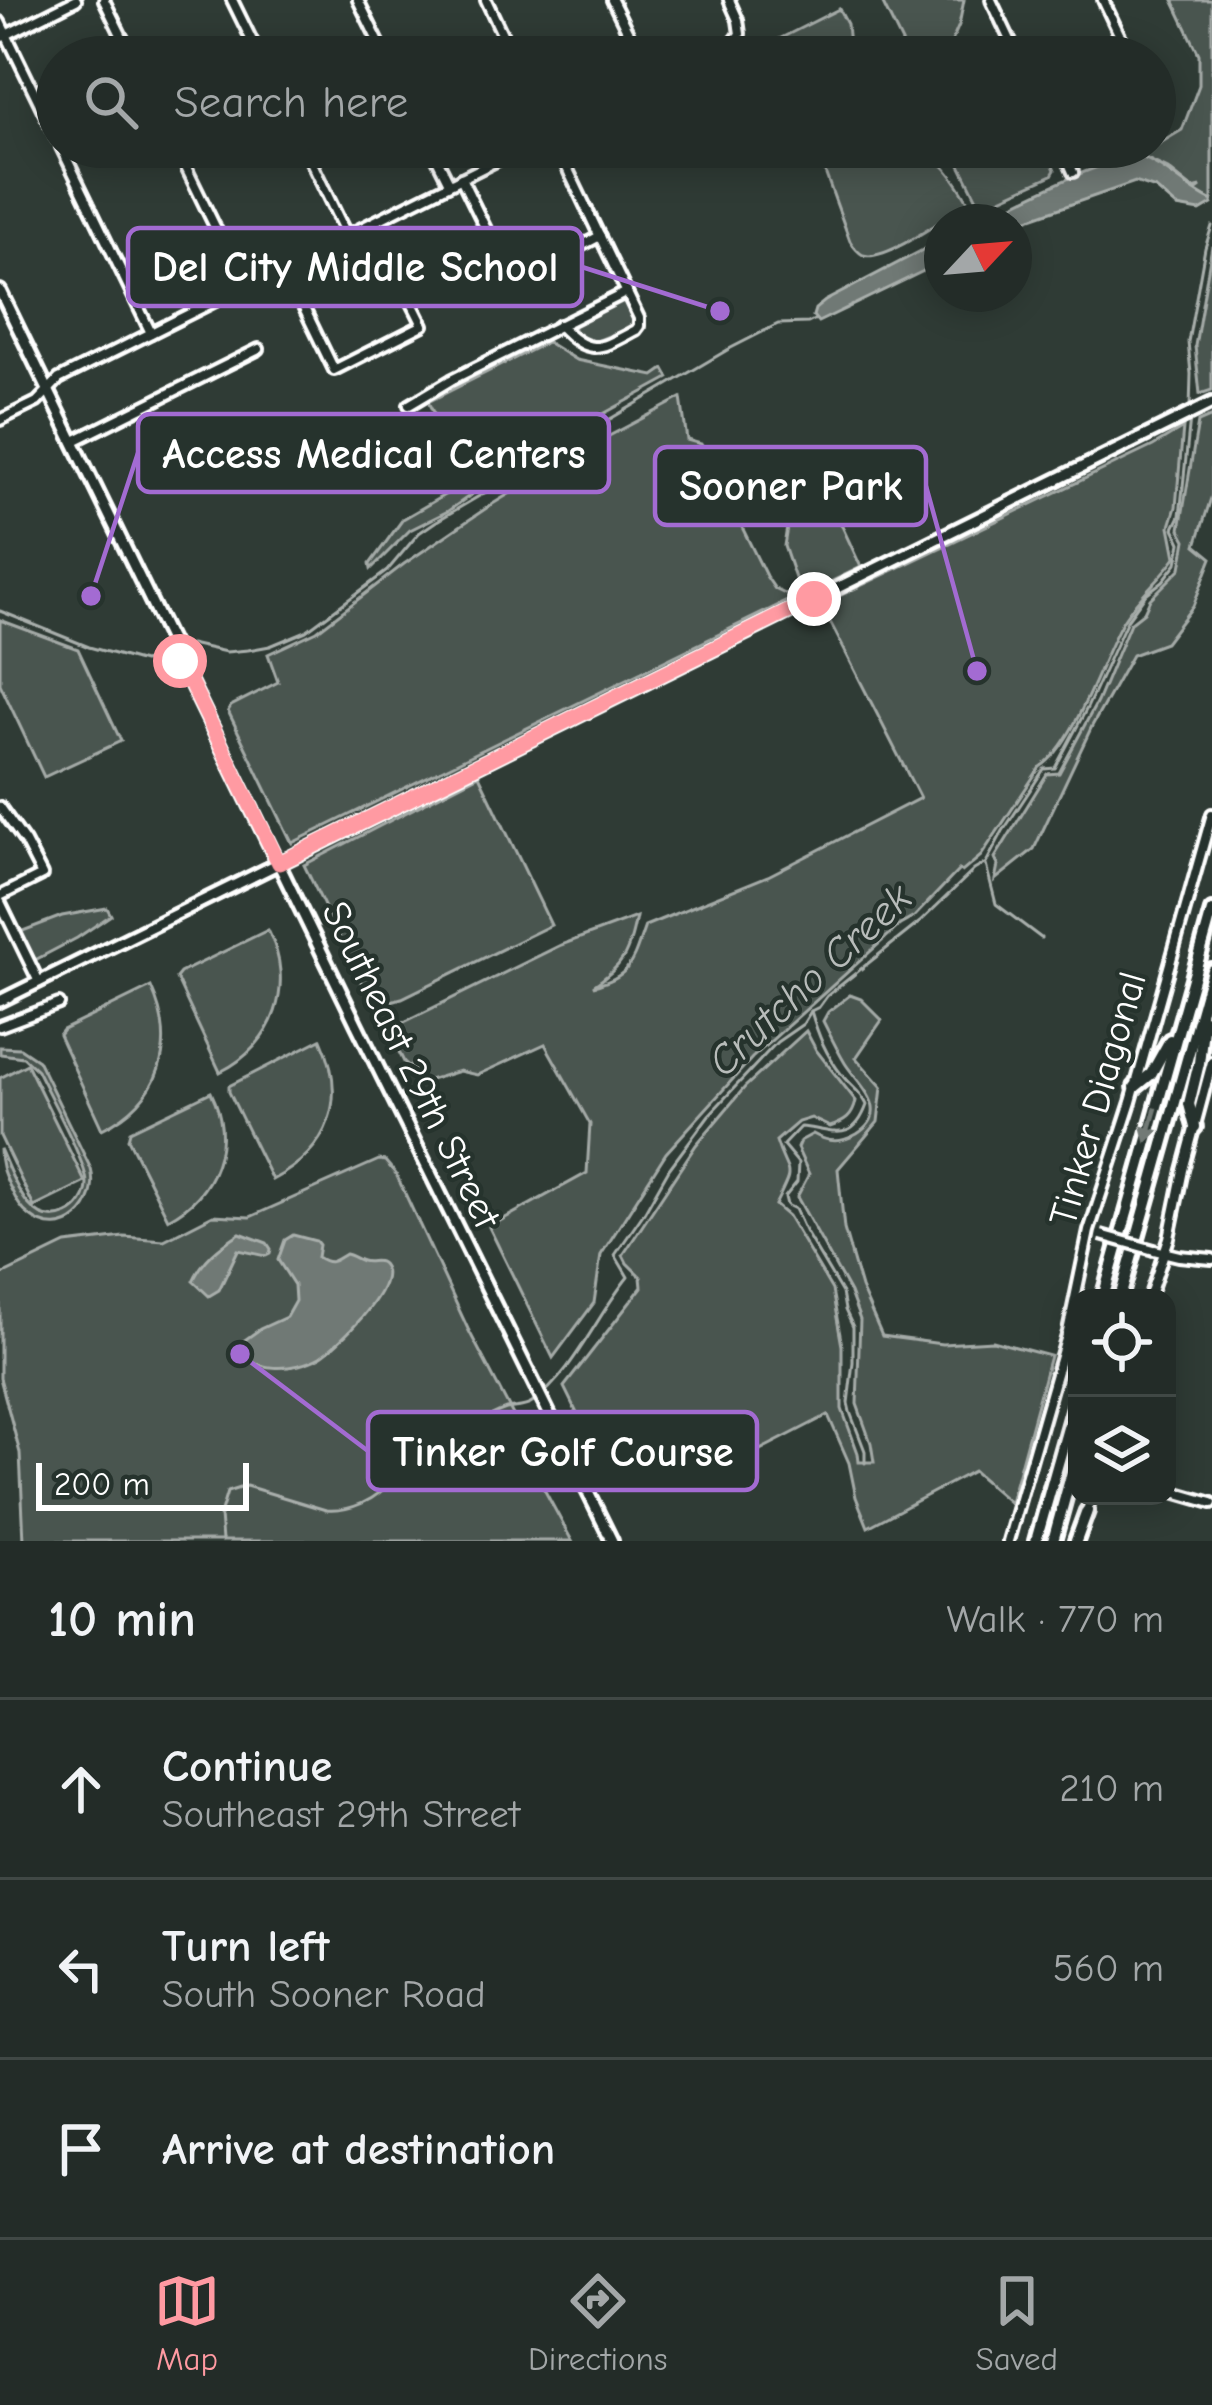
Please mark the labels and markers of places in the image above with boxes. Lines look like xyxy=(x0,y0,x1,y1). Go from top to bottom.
callout: Del City Middle School xyxy=(128,228,582,306)
callout: Access Medical Centers xyxy=(138,414,609,492)
callout: Sooner Park xyxy=(655,447,926,525)
callout: Tinker Golf Course xyxy=(368,1412,757,1490)

